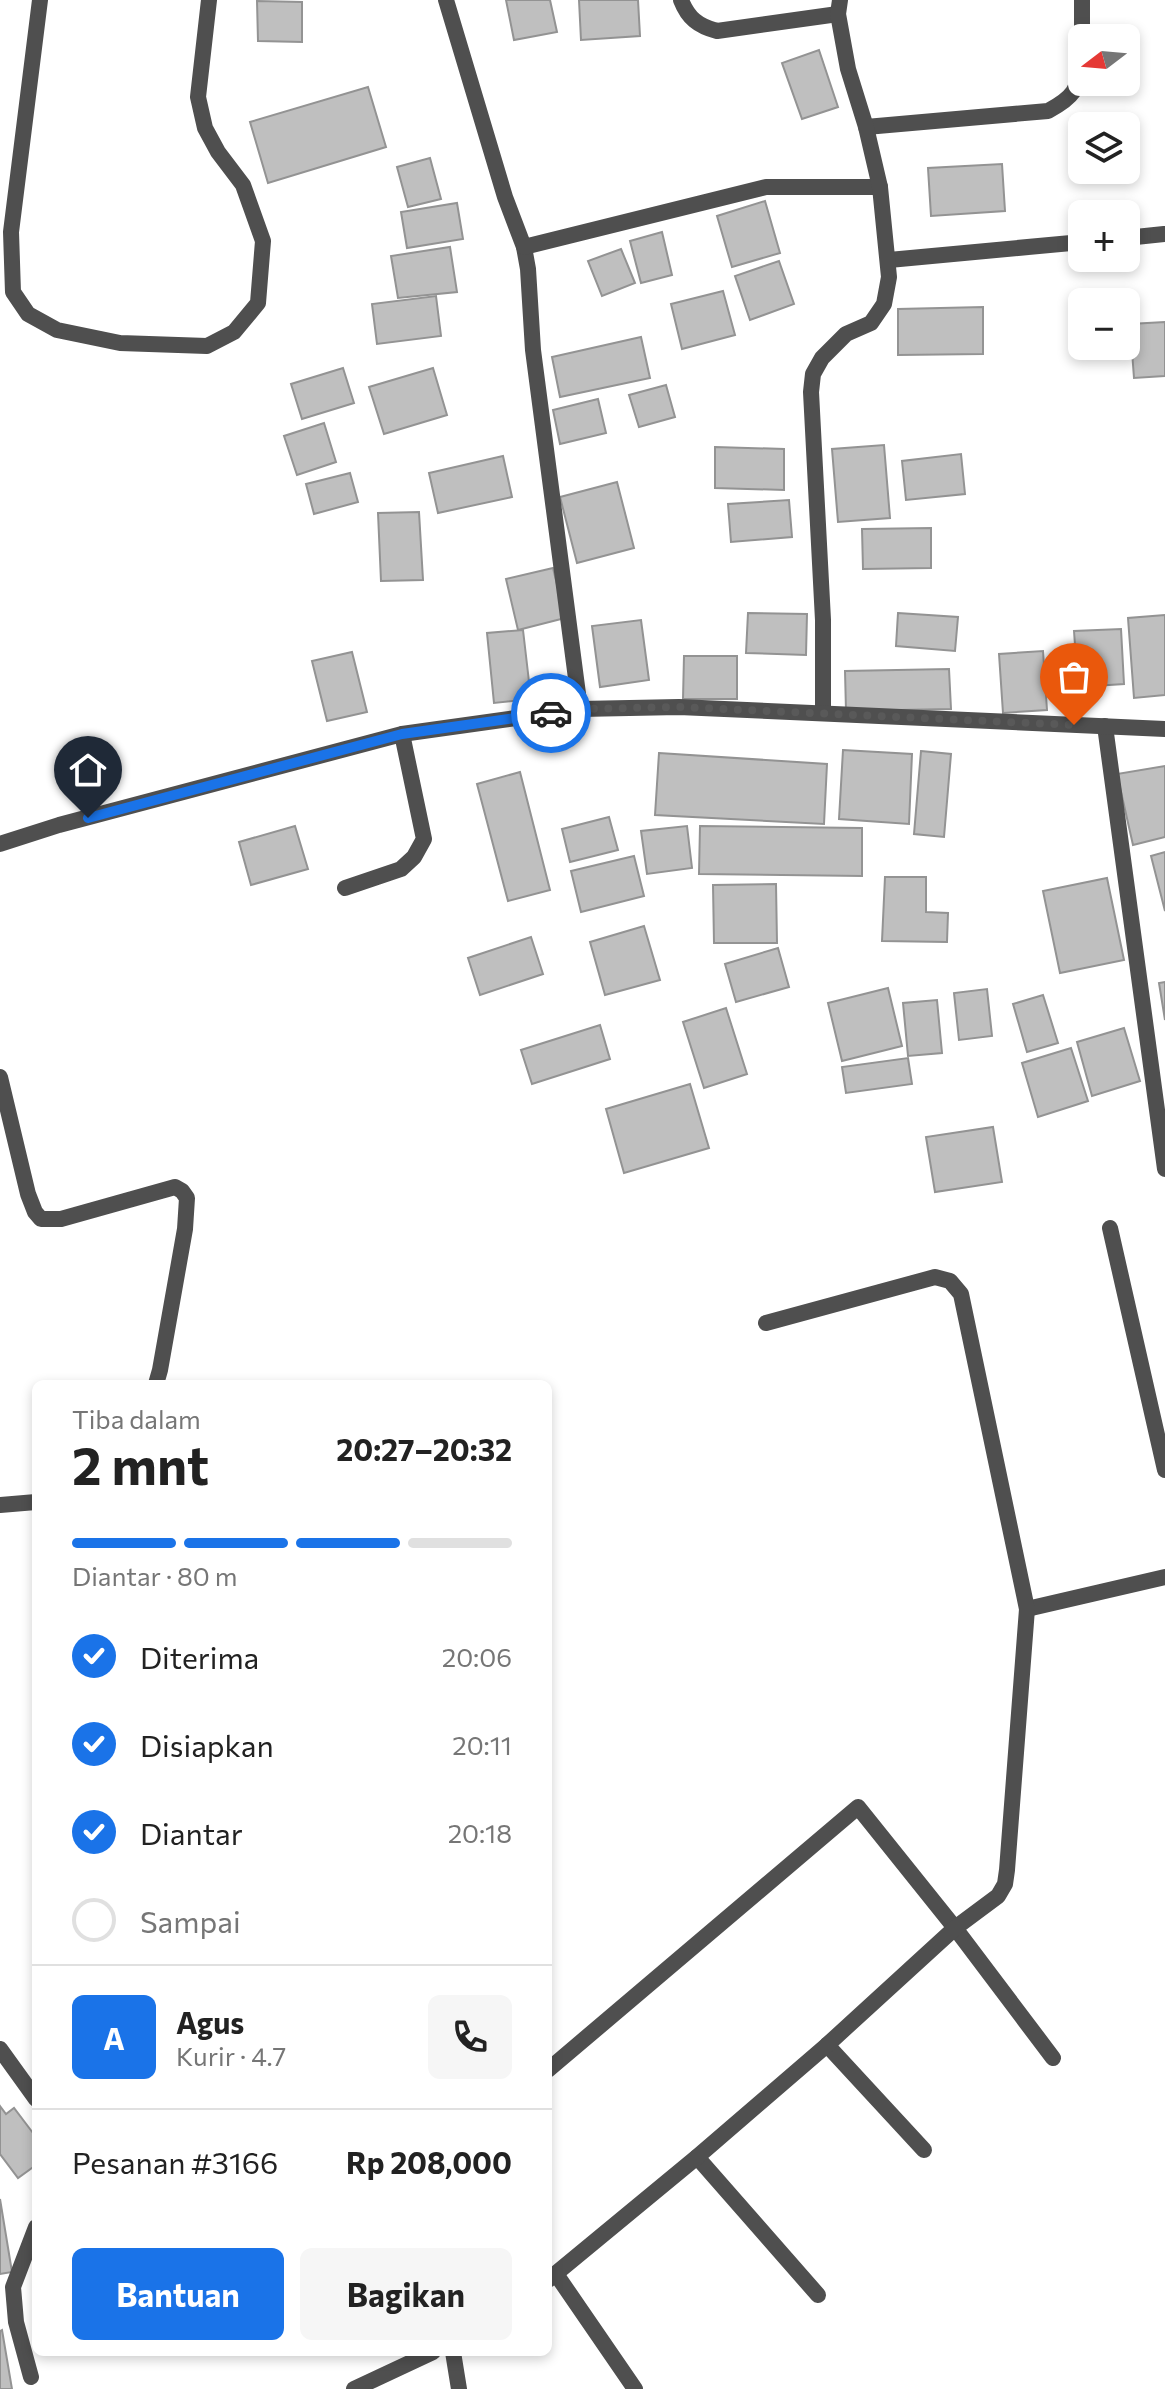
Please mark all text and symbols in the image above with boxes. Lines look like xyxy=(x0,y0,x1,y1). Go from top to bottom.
north arrow xyxy=(1068,24,1140,96)
map controls xyxy=(1068,24,1140,360)
button: layers xyxy=(1068,112,1140,184)
button: + xyxy=(1068,200,1140,272)
button: − xyxy=(1068,288,1140,360)
pin xyxy=(1040,643,1108,725)
icon: bag xyxy=(1052,655,1096,699)
courier xyxy=(511,673,591,753)
icon: car xyxy=(529,691,573,735)
pin xyxy=(54,736,122,818)
icon: home xyxy=(66,748,110,792)
text: Tiba dalam xyxy=(72,1403,201,1434)
text: 20:27–20:32 xyxy=(336,1430,512,1467)
text: 2 mnt xyxy=(72,1432,209,1496)
text: Diantar · 80 m xyxy=(72,1560,237,1591)
icon: check xyxy=(72,1634,116,1678)
text: Diterima xyxy=(140,1638,259,1675)
text: 20:06 xyxy=(442,1641,512,1672)
icon: check xyxy=(72,1722,116,1766)
text: Disiapkan xyxy=(140,1726,274,1763)
text: 20:11 xyxy=(452,1729,512,1760)
icon: check xyxy=(72,1810,116,1854)
text: Diantar xyxy=(140,1814,243,1851)
text: 20:18 xyxy=(448,1817,512,1848)
text: Sampai xyxy=(140,1902,241,1939)
button: phone xyxy=(428,1995,512,2079)
text: Agus xyxy=(176,2003,244,2040)
text: A xyxy=(103,2019,125,2056)
text: Kurir · 4.7 xyxy=(176,2040,286,2071)
text: Pesanan #3166 xyxy=(72,2143,278,2180)
text: Rp 208,000 xyxy=(346,2143,512,2180)
button: Bantuan xyxy=(72,2248,284,2340)
button: Bagikan xyxy=(300,2248,512,2340)

